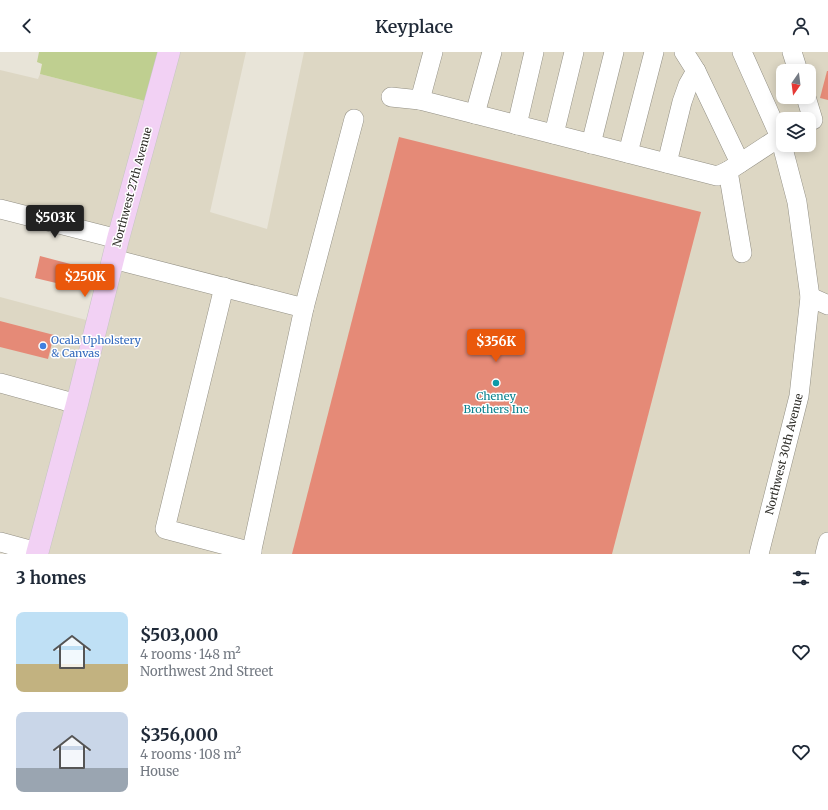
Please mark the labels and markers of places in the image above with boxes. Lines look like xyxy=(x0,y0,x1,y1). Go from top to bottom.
pin: $503K xyxy=(27,205,83,239)
pin: $250K xyxy=(57,264,113,298)
pin: $356K xyxy=(468,329,524,363)
place label: Ocala Upholstery & Canvas xyxy=(51,333,142,360)
marker: Ocala Upholstery & Canvas xyxy=(38,341,48,351)
marker: Cheney Brothers Inc xyxy=(491,378,501,388)
place label: Cheney Brothers Inc xyxy=(463,389,529,416)

